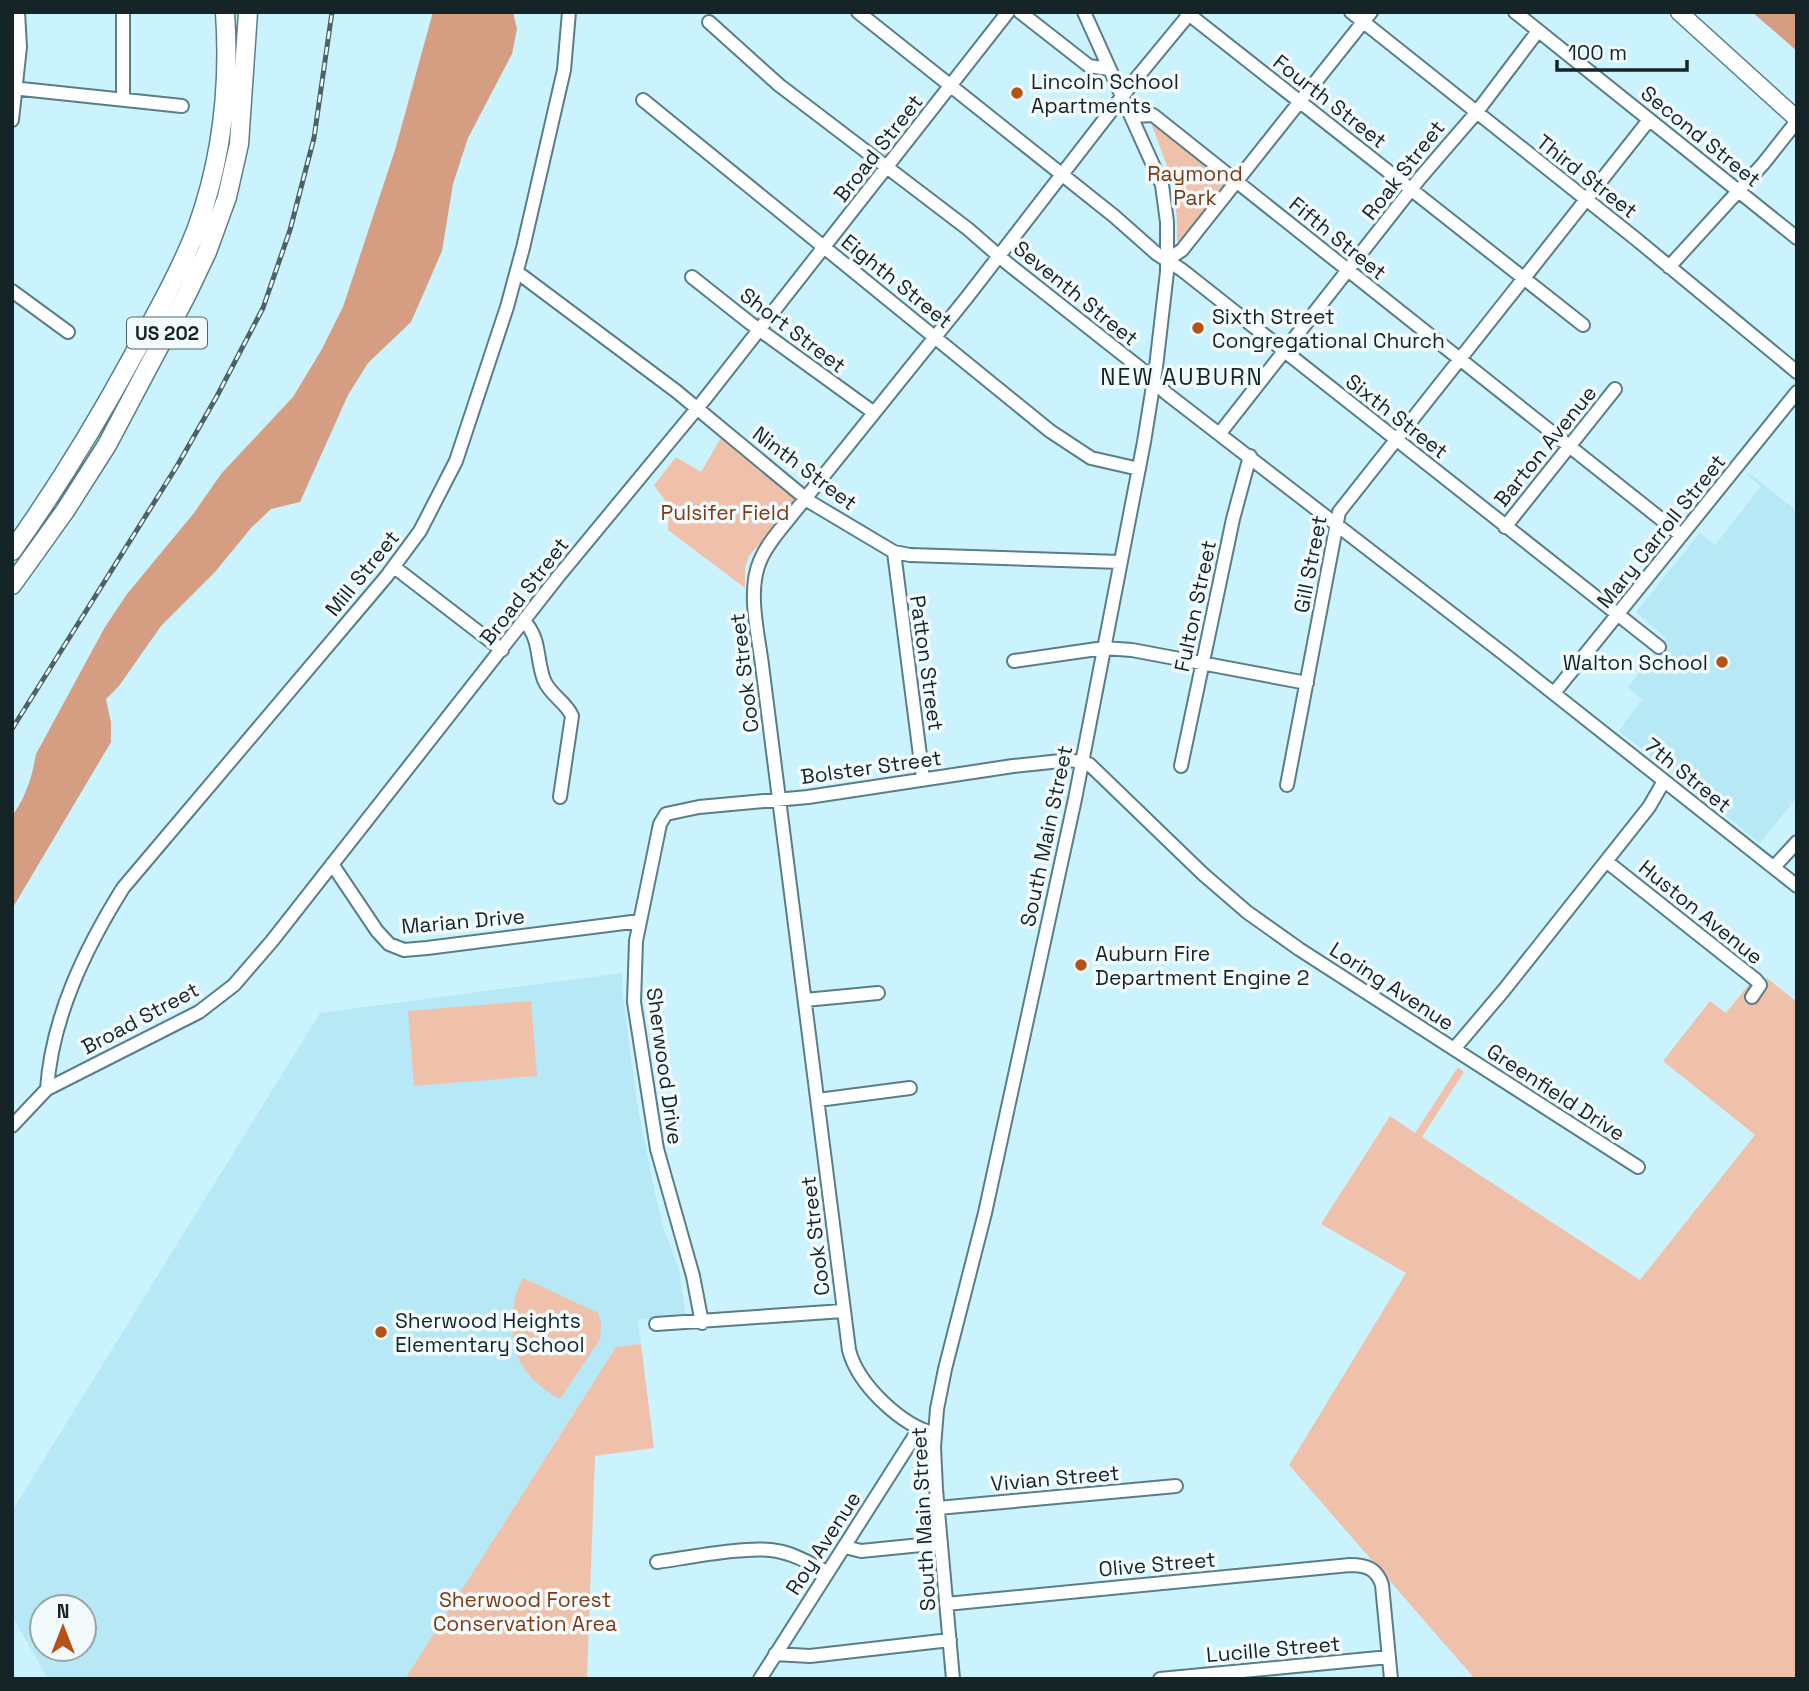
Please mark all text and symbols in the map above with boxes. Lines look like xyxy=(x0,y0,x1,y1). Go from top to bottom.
scale bar xyxy=(1557,28,1686,72)
text: 100 m xyxy=(1568,39,1627,66)
street label: Fourth Street xyxy=(1268,48,1392,154)
place label: Lincoln School Apartments xyxy=(1031,68,1179,119)
street label: Second Street xyxy=(1635,79,1767,193)
marker: Lincoln School Apartments xyxy=(1009,85,1025,101)
street label: Broad Street xyxy=(828,89,928,207)
street label: Roak Street xyxy=(1356,115,1450,225)
street label: Third Street xyxy=(1531,128,1643,224)
park label: Raymond Park xyxy=(1147,160,1243,211)
street label: Fifth Street xyxy=(1284,191,1392,285)
street label: Eighth Street xyxy=(836,228,958,334)
street label: Seventh Street xyxy=(1008,234,1144,352)
street label: Short Street xyxy=(735,281,851,379)
place label: Sixth Street Congregational Church xyxy=(1212,303,1445,354)
road number: US 202 xyxy=(127,318,207,348)
marker: Sixth Street Congregational Church xyxy=(1190,320,1206,336)
district label: NEW AUBURN xyxy=(1100,362,1264,392)
street label: Sixth Street xyxy=(1340,368,1454,464)
street label: Barton Avenue xyxy=(1488,380,1602,512)
street label: Ninth Street xyxy=(747,420,863,516)
street label: Mary Carroll Street xyxy=(1591,449,1731,613)
park label: Pulsifer Field xyxy=(661,499,789,526)
street label: Gill Street xyxy=(1287,513,1333,615)
street label: Mill Street xyxy=(319,524,405,622)
street label: Broad Street xyxy=(474,532,574,650)
street label: Fulton Street xyxy=(1168,538,1222,674)
street label: Patton Street xyxy=(904,594,950,732)
street label: Cook Street xyxy=(723,612,765,734)
place label: Walton School xyxy=(1563,649,1708,676)
marker: Walton School xyxy=(1714,654,1730,670)
street label: 7th Street xyxy=(1639,732,1737,818)
street label: South Main Street xyxy=(1014,743,1078,929)
street label: Bolster Street xyxy=(799,744,943,790)
street label: Huston Avenue xyxy=(1633,854,1769,970)
street label: Marian Drive xyxy=(400,902,526,940)
street label: Loring Avenue xyxy=(1325,936,1459,1036)
place label: Auburn Fire Department Engine 2 xyxy=(1095,940,1309,991)
marker: Auburn Fire Department Engine 2 xyxy=(1073,957,1089,973)
street label: Broad Street xyxy=(77,976,203,1060)
street label: Sherwood Drive xyxy=(641,986,689,1146)
street label: Greenfield Drive xyxy=(1482,1037,1630,1147)
street label: Cook Street xyxy=(794,1175,836,1297)
place label: Sherwood Heights Elementary School xyxy=(395,1307,585,1358)
marker: Sherwood Heights Elementary School xyxy=(373,1324,389,1340)
street label: South Main Street xyxy=(905,1426,941,1612)
street label: Vivian Street xyxy=(990,1459,1120,1497)
street label: Roy Avenue xyxy=(779,1486,867,1600)
street label: Olive Street xyxy=(1097,1545,1217,1583)
park label: Sherwood Forest Conservation Area xyxy=(433,1586,617,1637)
north arrow xyxy=(28,1593,98,1663)
text: N xyxy=(57,1599,69,1624)
street label: Lucille Street xyxy=(1205,1630,1341,1668)

